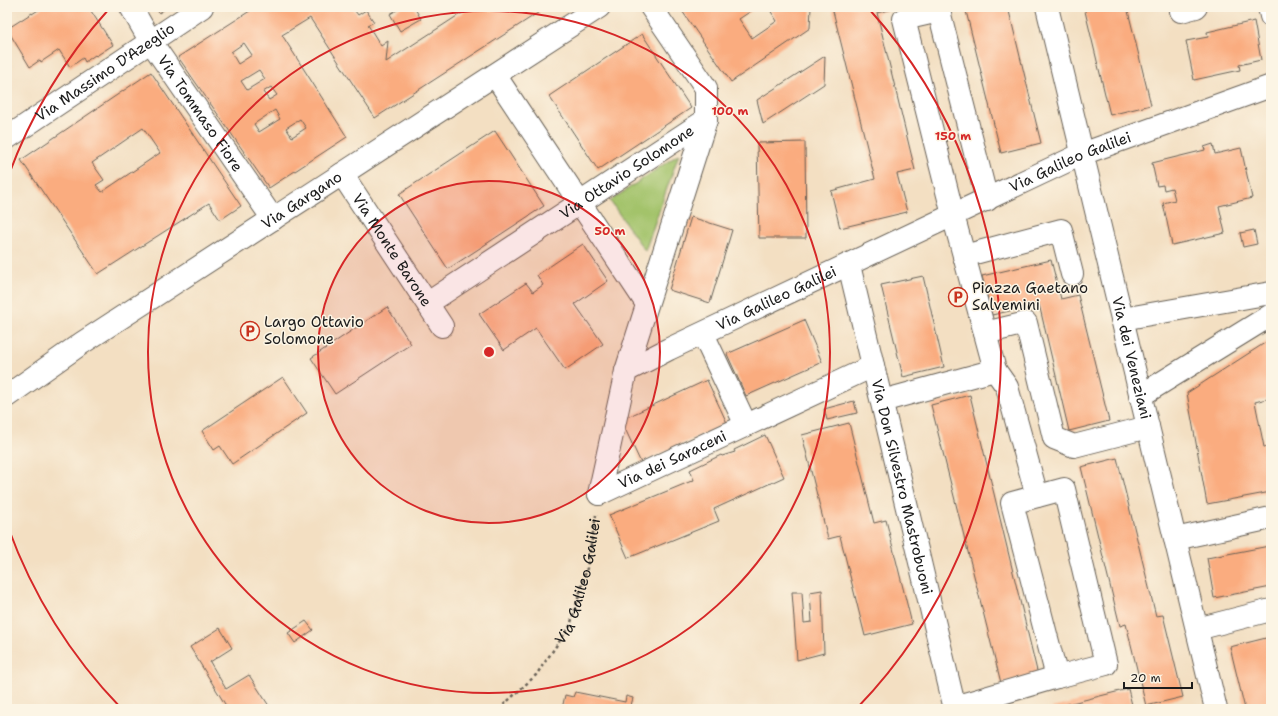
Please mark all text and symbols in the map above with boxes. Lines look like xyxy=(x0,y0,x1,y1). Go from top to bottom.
street label: Via Massimo D'Azeglio xyxy=(31,18,179,126)
street label: Via Tommaso Fiore xyxy=(153,51,247,176)
text: 100 m xyxy=(712,103,749,119)
street label: Via Ottavio Solomone xyxy=(556,121,698,224)
street label: Via Galileo Galilei xyxy=(1006,127,1134,197)
text: 150 m xyxy=(935,128,971,144)
street label: Via Gargano xyxy=(258,167,346,234)
street label: Via Monte Barone xyxy=(347,190,437,311)
text: 50 m xyxy=(595,223,626,239)
street label: Via Galileo Galilei xyxy=(713,261,840,335)
place label: Piazza Gaetano Salvemini xyxy=(972,278,1088,315)
parking icon: Piazza Gaetano Salvemini xyxy=(947,286,969,308)
street label: Via dei Veneziani xyxy=(1107,295,1156,421)
place label: Largo Ottavio Solomone xyxy=(264,312,364,349)
parking icon: Largo Ottavio Solomone xyxy=(239,320,261,342)
centre of rings xyxy=(482,345,496,359)
street label: Via Don Silvestro Mastrobuoni xyxy=(867,377,937,597)
street label: Via dei Saraceni xyxy=(615,426,730,494)
street label: Via Galileo Galilei xyxy=(550,517,605,648)
scale bar xyxy=(1124,664,1192,690)
text: 20 m xyxy=(1130,670,1161,686)

